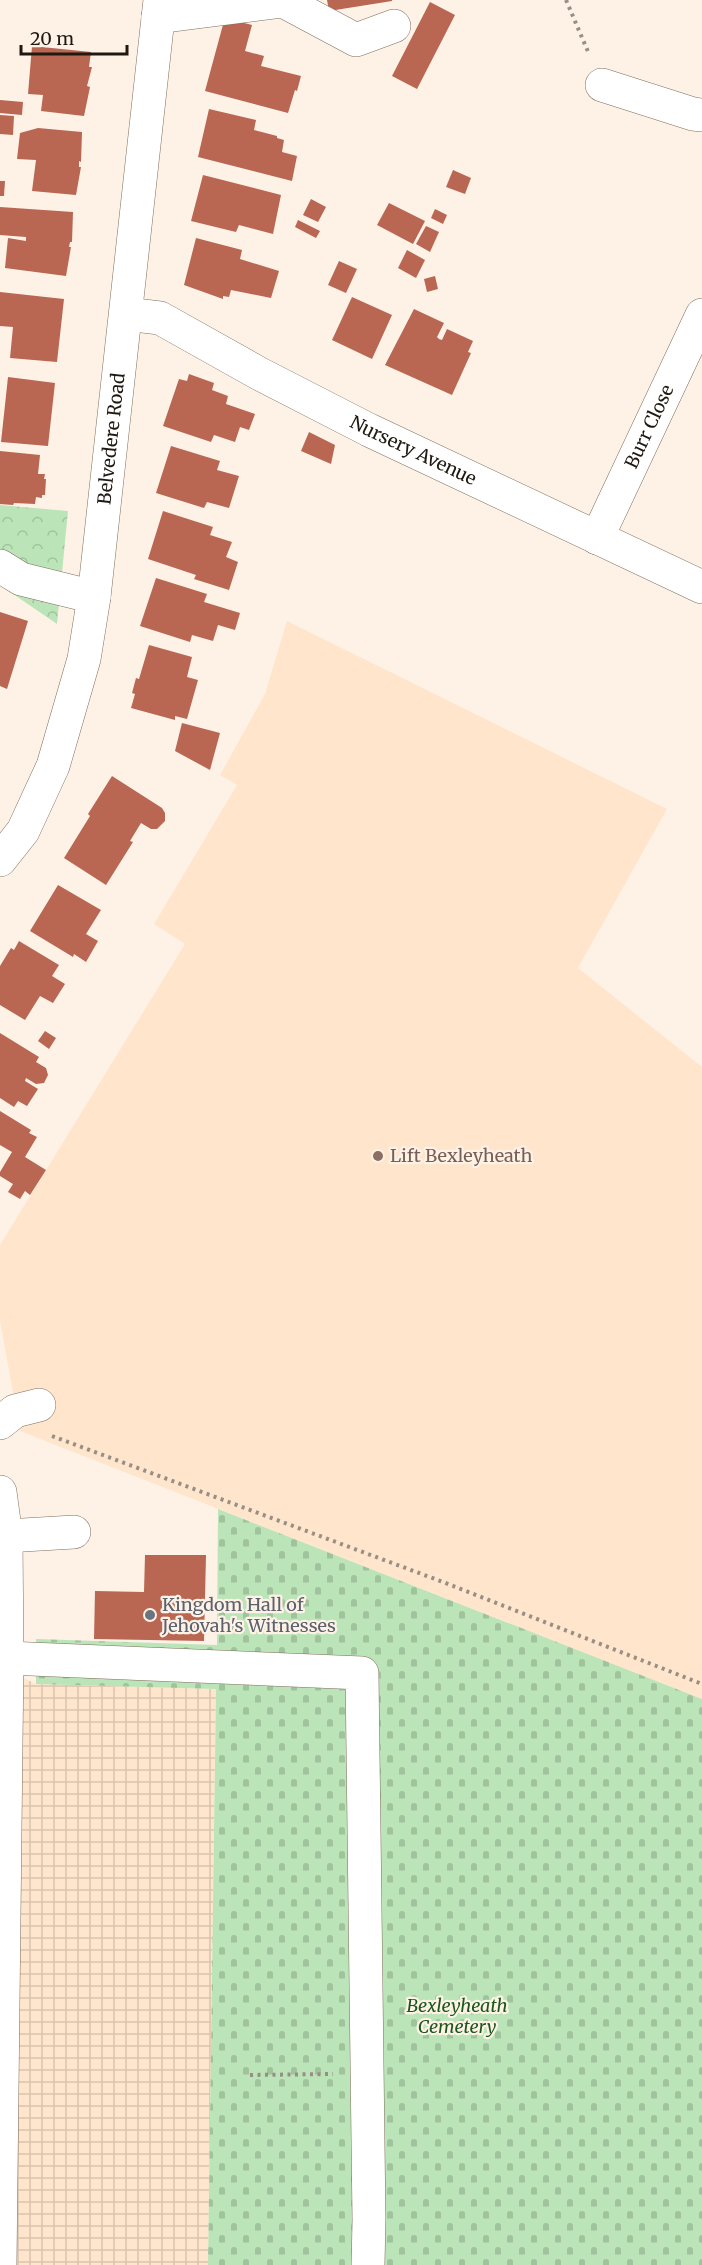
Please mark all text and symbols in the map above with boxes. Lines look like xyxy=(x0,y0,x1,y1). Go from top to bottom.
scale bar xyxy=(21,18,128,56)
text: 20 m xyxy=(30,27,74,50)
street label: Belvedere Road xyxy=(92,371,130,506)
street label: Burr Close xyxy=(619,381,678,472)
street label: Nursery Avenue xyxy=(346,410,480,490)
place label: Lift Bexleyheath xyxy=(390,1144,532,1167)
marker: Lift Bexleyheath xyxy=(371,1149,385,1163)
place label: Kingdom Hall of Jehovah's Witnesses xyxy=(161,1593,336,1637)
marker: Kingdom Hall of Jehovah's Witnesses xyxy=(143,1608,157,1622)
park label: Bexleyheath Cemetery xyxy=(406,1994,508,2038)

